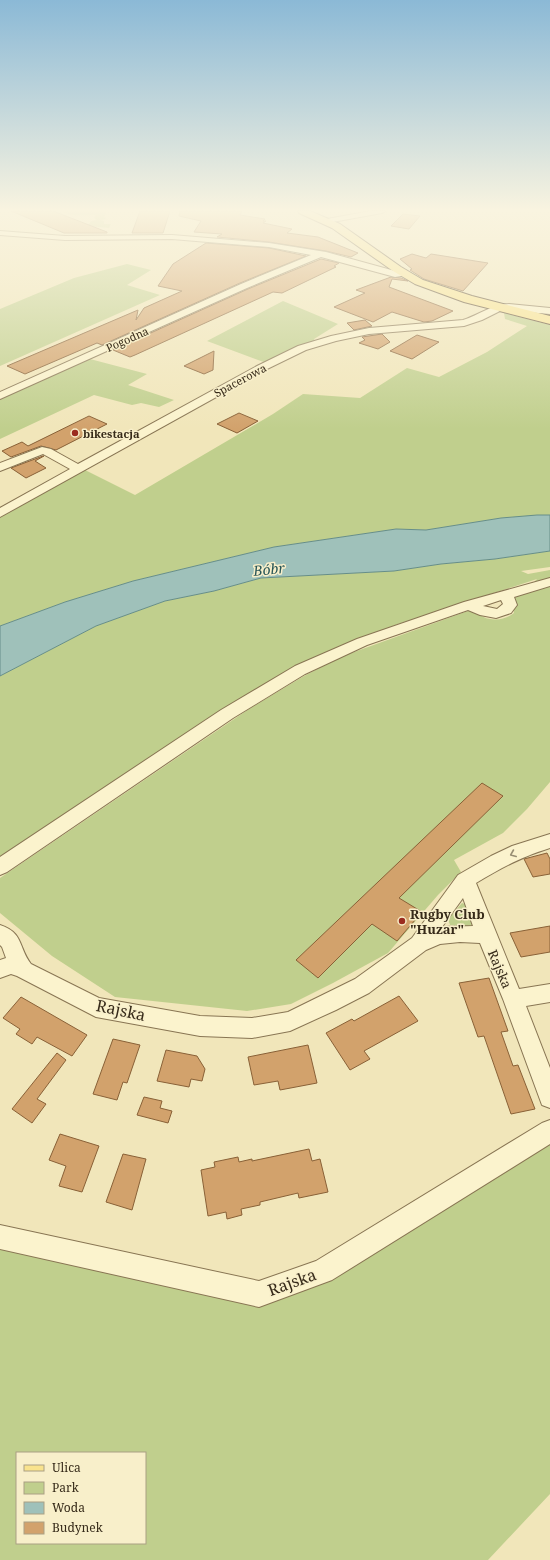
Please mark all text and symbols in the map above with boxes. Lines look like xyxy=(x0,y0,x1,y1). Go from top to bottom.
street label: Pogodna xyxy=(103,323,151,355)
street label: Spacerowa xyxy=(211,360,269,400)
place label: bikestacja xyxy=(83,426,140,441)
marker: bikestacja xyxy=(70,428,80,438)
water label: Bóbr xyxy=(251,558,286,580)
one-way arrow xyxy=(510,849,517,857)
place label: Rugby Club "Huzar" xyxy=(410,905,485,938)
marker: Rugby Club "Huzar" xyxy=(397,916,407,926)
street label: Rajska xyxy=(484,947,516,991)
street label: Rajska xyxy=(94,994,148,1026)
street label: Rajska xyxy=(265,1263,319,1301)
legend xyxy=(16,1452,146,1544)
text: Ulica xyxy=(52,1459,81,1476)
text: Park xyxy=(52,1479,80,1496)
text: Woda xyxy=(52,1499,85,1516)
text: Budynek xyxy=(52,1519,104,1536)

